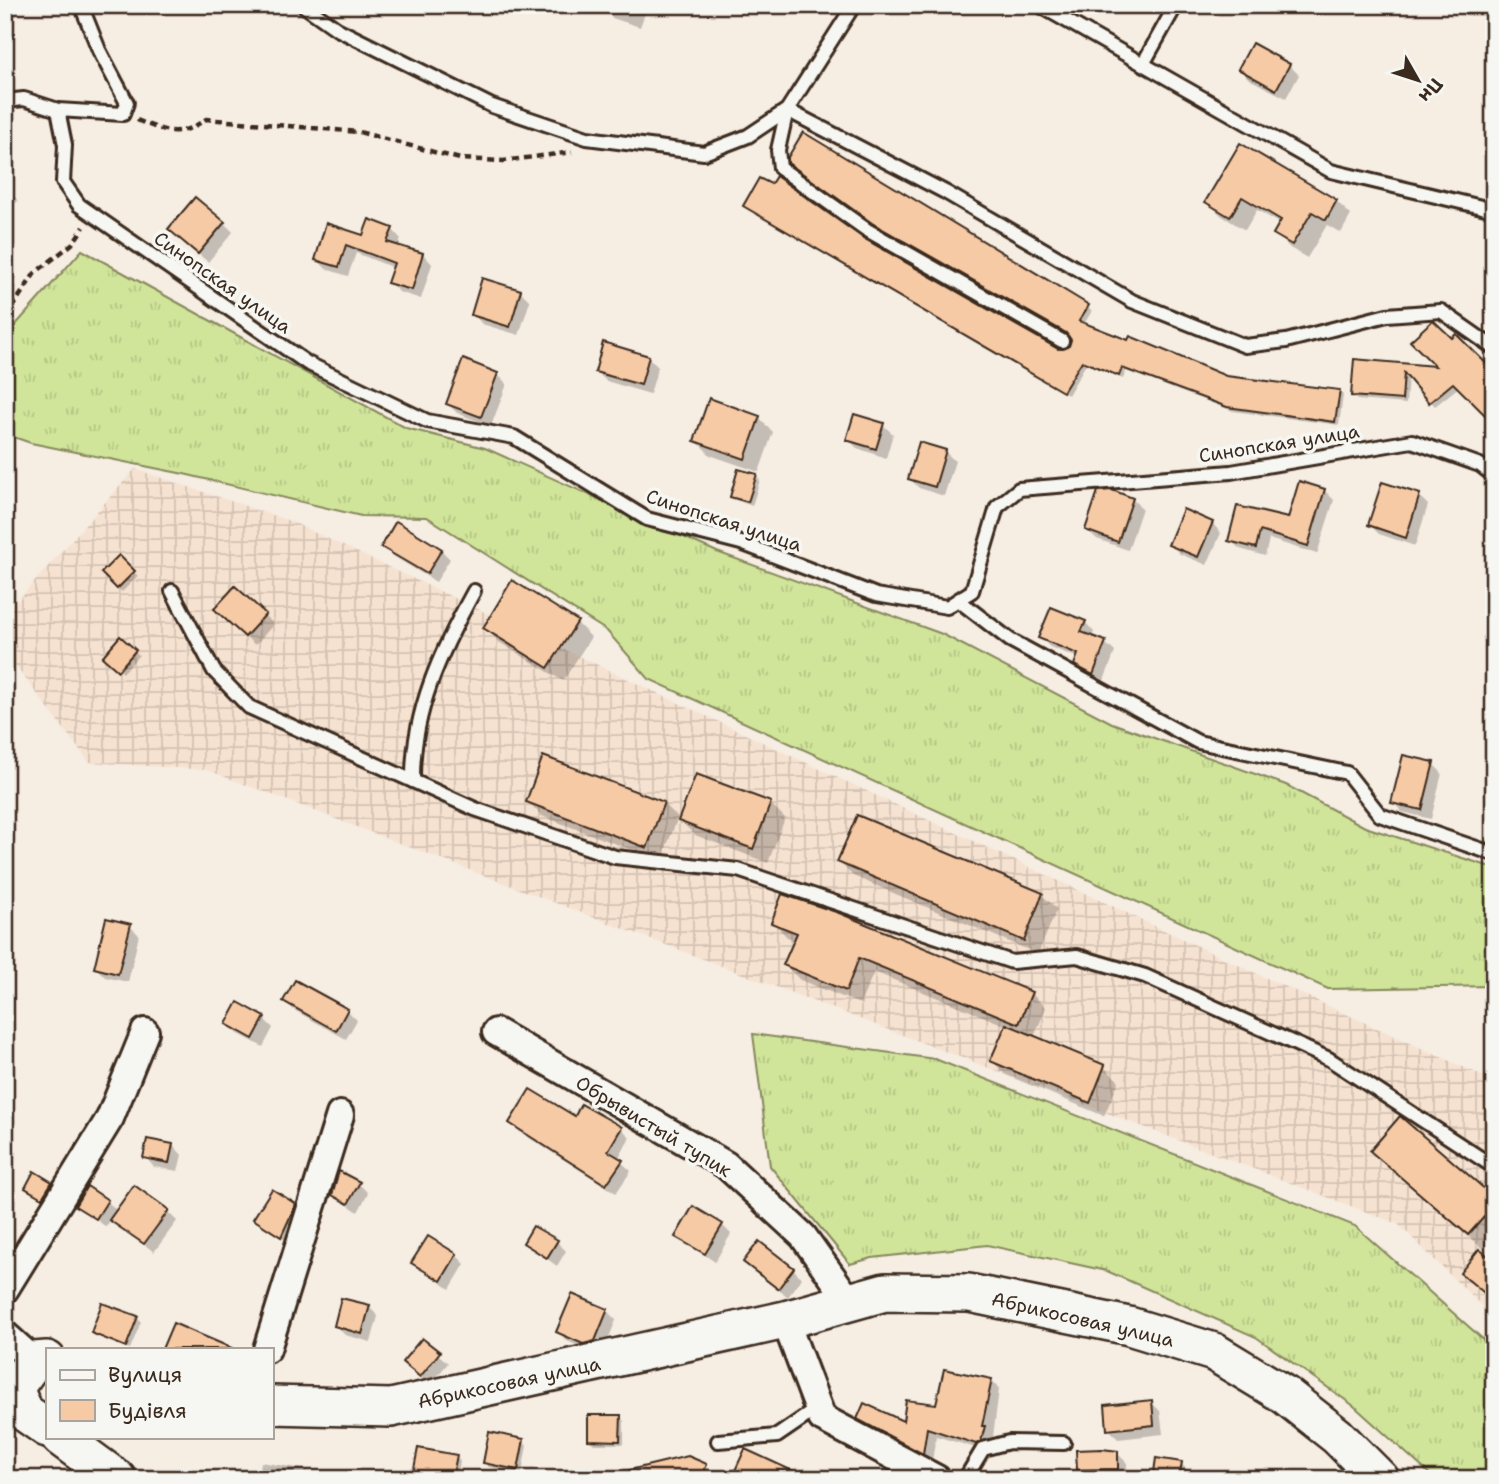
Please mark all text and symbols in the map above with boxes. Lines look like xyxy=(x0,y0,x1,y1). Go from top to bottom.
north arrow xyxy=(1384,46,1454,116)
text: Пн xyxy=(1413,73,1448,108)
street label: Синопская улица xyxy=(149,226,296,339)
street label: Синопская улица xyxy=(1197,418,1361,469)
street label: Синопская улица xyxy=(643,484,805,557)
street label: Обрывистый тупик xyxy=(571,1070,736,1183)
street label: Абрикосовая улица xyxy=(989,1286,1177,1353)
legend xyxy=(46,1348,273,1438)
street label: Абрикосовая улица xyxy=(415,1351,603,1414)
text: Вулиця xyxy=(108,1361,182,1389)
text: Будівля xyxy=(108,1397,187,1425)

